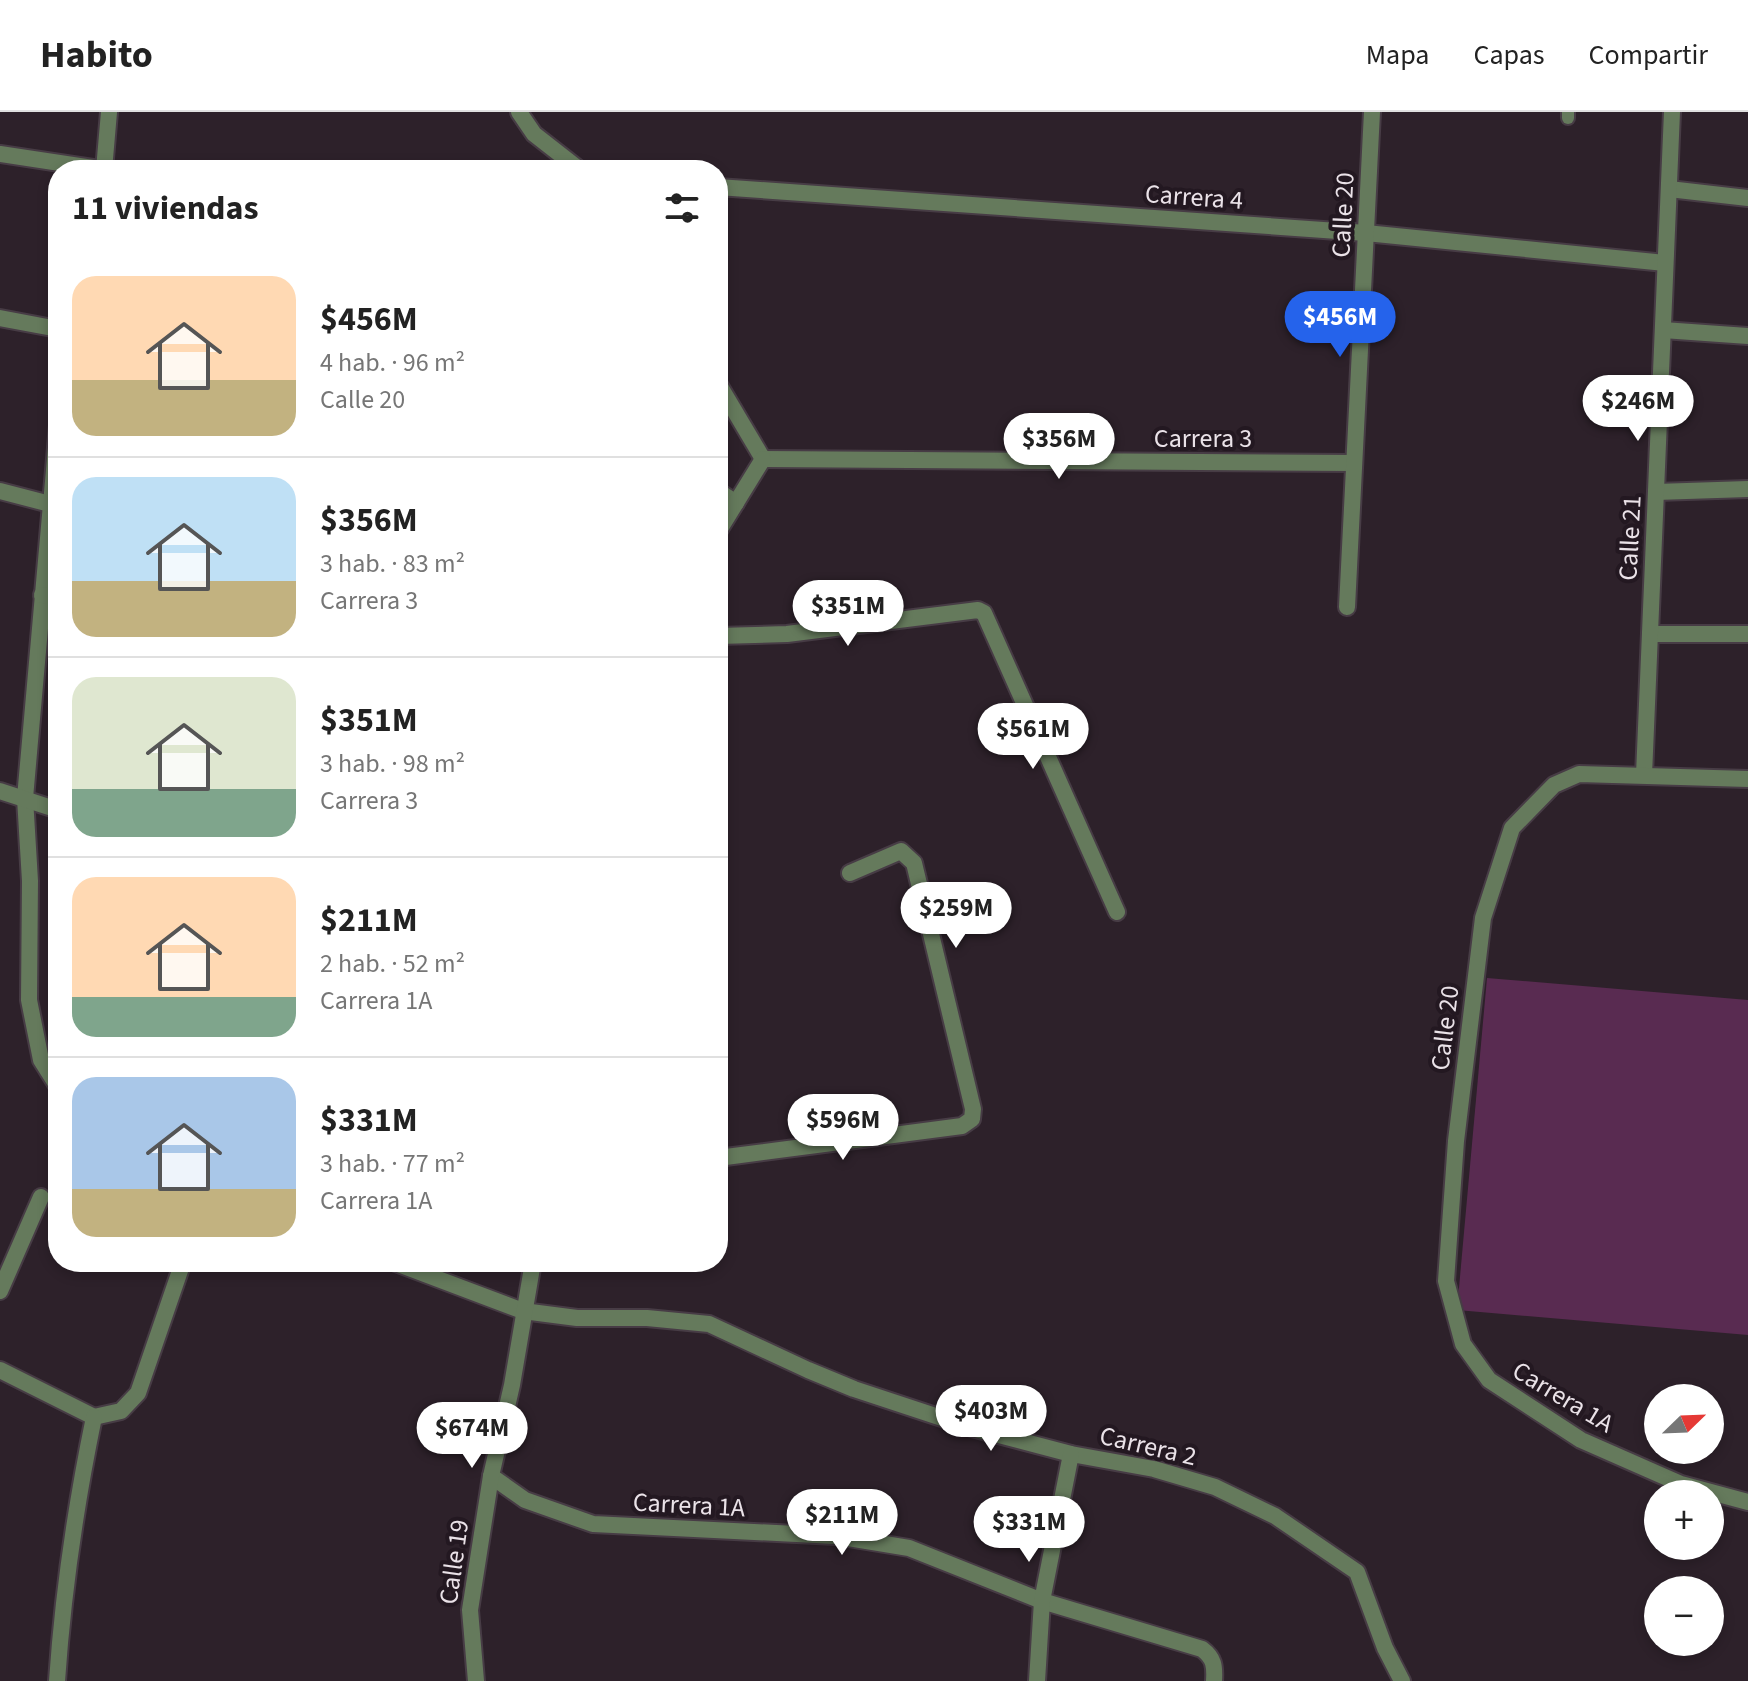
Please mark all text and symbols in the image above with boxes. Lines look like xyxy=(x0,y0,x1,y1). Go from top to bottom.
text: Habito xyxy=(40,28,153,82)
text: Mapa xyxy=(1366,35,1429,75)
text: Capas xyxy=(1473,35,1545,75)
text: Compartir xyxy=(1589,35,1708,75)
street label: Calle 20 xyxy=(1322,172,1364,258)
street label: Carrera 4 xyxy=(1144,175,1244,219)
text: 11 viviendas xyxy=(72,184,259,233)
icon: filters xyxy=(660,186,704,230)
pin: $456M xyxy=(1284,291,1396,359)
text: $456M xyxy=(320,295,418,344)
text: $456M xyxy=(1303,298,1377,335)
icon: home xyxy=(136,308,232,404)
text: 4 hab. · 96 m² xyxy=(320,344,465,381)
pin: $246M xyxy=(1582,375,1694,443)
text: Calle 20 xyxy=(320,381,405,418)
text: $246M xyxy=(1601,382,1675,419)
pin: $356M xyxy=(1003,413,1115,481)
text: $356M xyxy=(1022,420,1096,457)
street label: Carrera 3 xyxy=(1154,420,1252,457)
street label: Calle 21 xyxy=(1609,495,1651,581)
text: $356M xyxy=(320,496,418,545)
icon: home xyxy=(136,509,232,605)
text: 3 hab. · 83 m² xyxy=(320,545,465,582)
pin: $351M xyxy=(792,580,904,648)
text: Carrera 3 xyxy=(320,582,418,619)
text: $351M xyxy=(811,587,885,624)
text: $351M xyxy=(320,696,418,745)
pin: $561M xyxy=(977,703,1089,771)
icon: home xyxy=(136,709,232,805)
text: $561M xyxy=(996,710,1070,747)
text: 3 hab. · 98 m² xyxy=(320,745,465,782)
text: Carrera 3 xyxy=(320,782,418,819)
pin: $259M xyxy=(900,882,1012,950)
text: $259M xyxy=(919,889,993,926)
text: $211M xyxy=(320,896,418,945)
icon: home xyxy=(136,909,232,1005)
text: 2 hab. · 52 m² xyxy=(320,945,465,982)
text: Carrera 1A xyxy=(320,982,432,1019)
street label: Calle 20 xyxy=(1421,983,1469,1073)
pin: $596M xyxy=(787,1094,899,1162)
text: $331M xyxy=(320,1096,418,1145)
text: $596M xyxy=(806,1101,880,1138)
icon: home xyxy=(136,1109,232,1205)
text: 3 hab. · 77 m² xyxy=(320,1145,465,1182)
text: Carrera 1A xyxy=(320,1182,432,1219)
street label: Carrera 1A xyxy=(1505,1352,1621,1442)
north arrow xyxy=(1644,1384,1724,1464)
map controls xyxy=(1644,1384,1724,1656)
pin: $403M xyxy=(935,1385,1047,1453)
text: $403M xyxy=(954,1392,1028,1429)
pin: $674M xyxy=(416,1402,528,1470)
text: $674M xyxy=(435,1409,509,1446)
street label: Carrera 2 xyxy=(1096,1417,1200,1475)
button: + xyxy=(1644,1480,1724,1560)
street label: Carrera 1A xyxy=(632,1484,747,1526)
pin: $211M xyxy=(786,1489,898,1557)
text: $211M xyxy=(805,1496,879,1533)
pin: $331M xyxy=(973,1496,1085,1564)
text: $331M xyxy=(992,1503,1066,1540)
street label: Calle 19 xyxy=(430,1517,478,1607)
button: − xyxy=(1644,1576,1724,1656)

